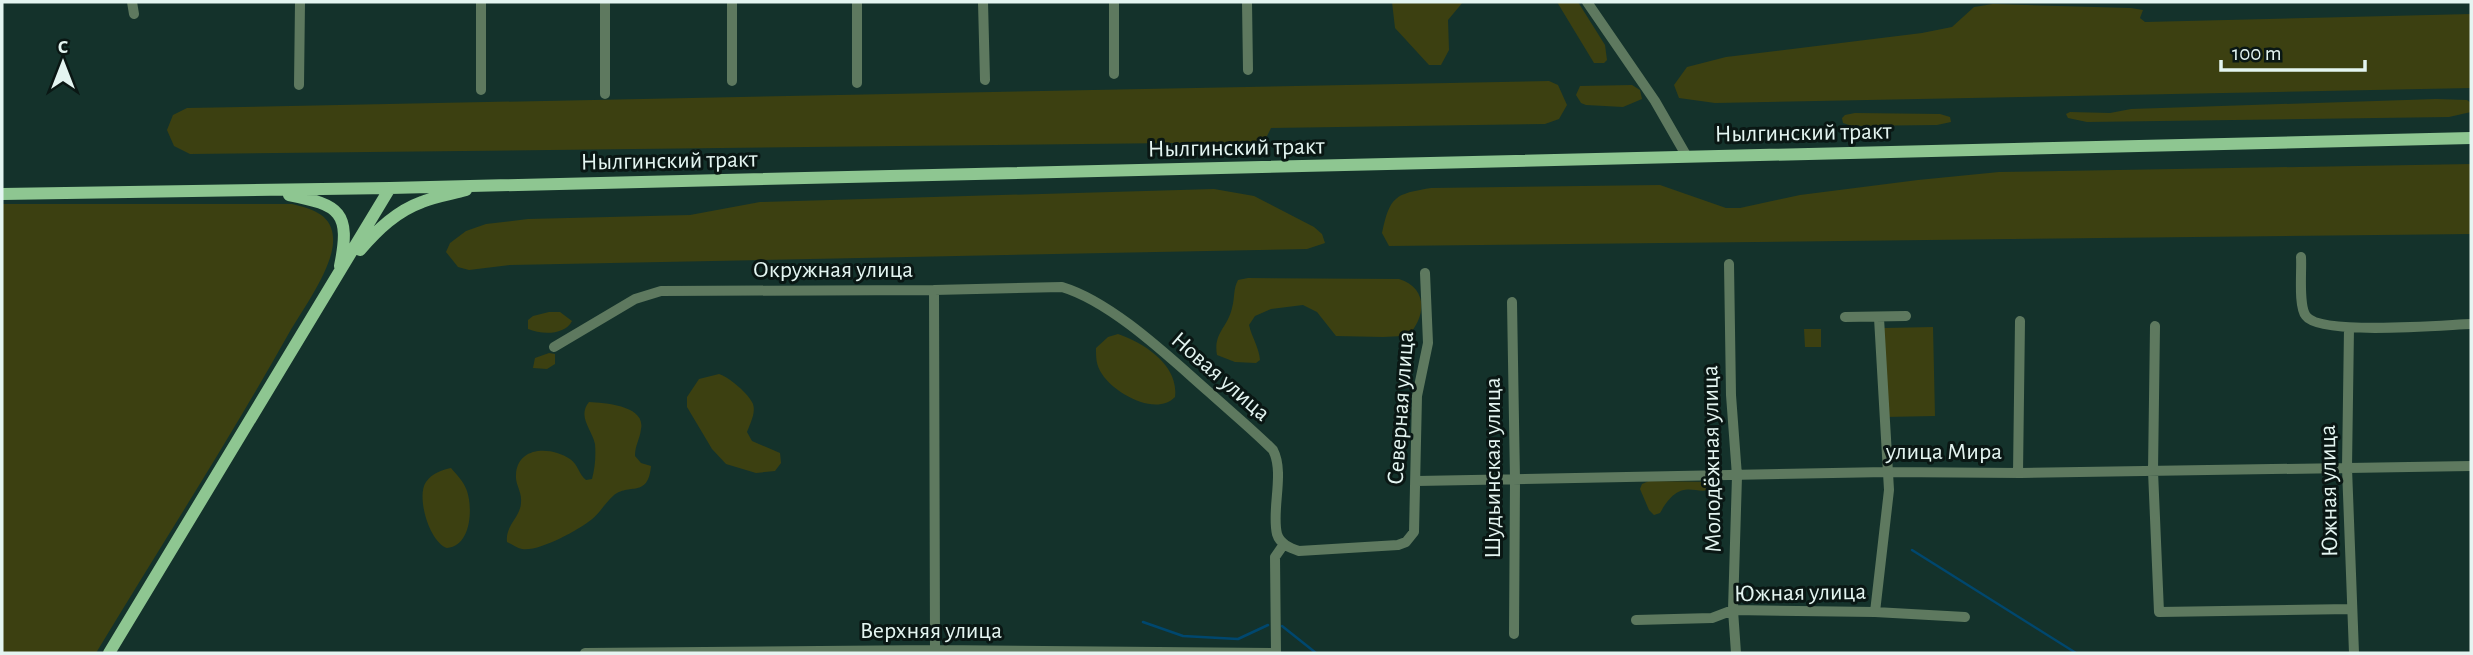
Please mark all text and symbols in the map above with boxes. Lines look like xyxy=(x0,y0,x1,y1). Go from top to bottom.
north arrow xyxy=(28,28,98,98)
scale bar xyxy=(2221,28,2364,72)
text: С xyxy=(58,38,68,57)
text: 100 m xyxy=(2232,43,2282,64)
street label: Нылгинский тракт xyxy=(1714,119,1892,147)
street label: Нылгинский тракт xyxy=(1147,134,1325,162)
street label: Нылгинский тракт xyxy=(580,147,758,175)
street label: Окружная улица xyxy=(753,258,913,282)
street label: Новая улица xyxy=(1166,328,1274,426)
street label: Северная улица xyxy=(1384,330,1418,486)
street label: Молодёжная улица xyxy=(1698,365,1726,553)
street label: Шудьинская улица xyxy=(1481,377,1505,559)
street label: Южная улица xyxy=(2316,425,2342,557)
street label: улица Мира xyxy=(1885,440,2002,464)
street label: Южная улица xyxy=(1734,580,1866,606)
street label: Верхняя улица xyxy=(860,619,1002,643)

